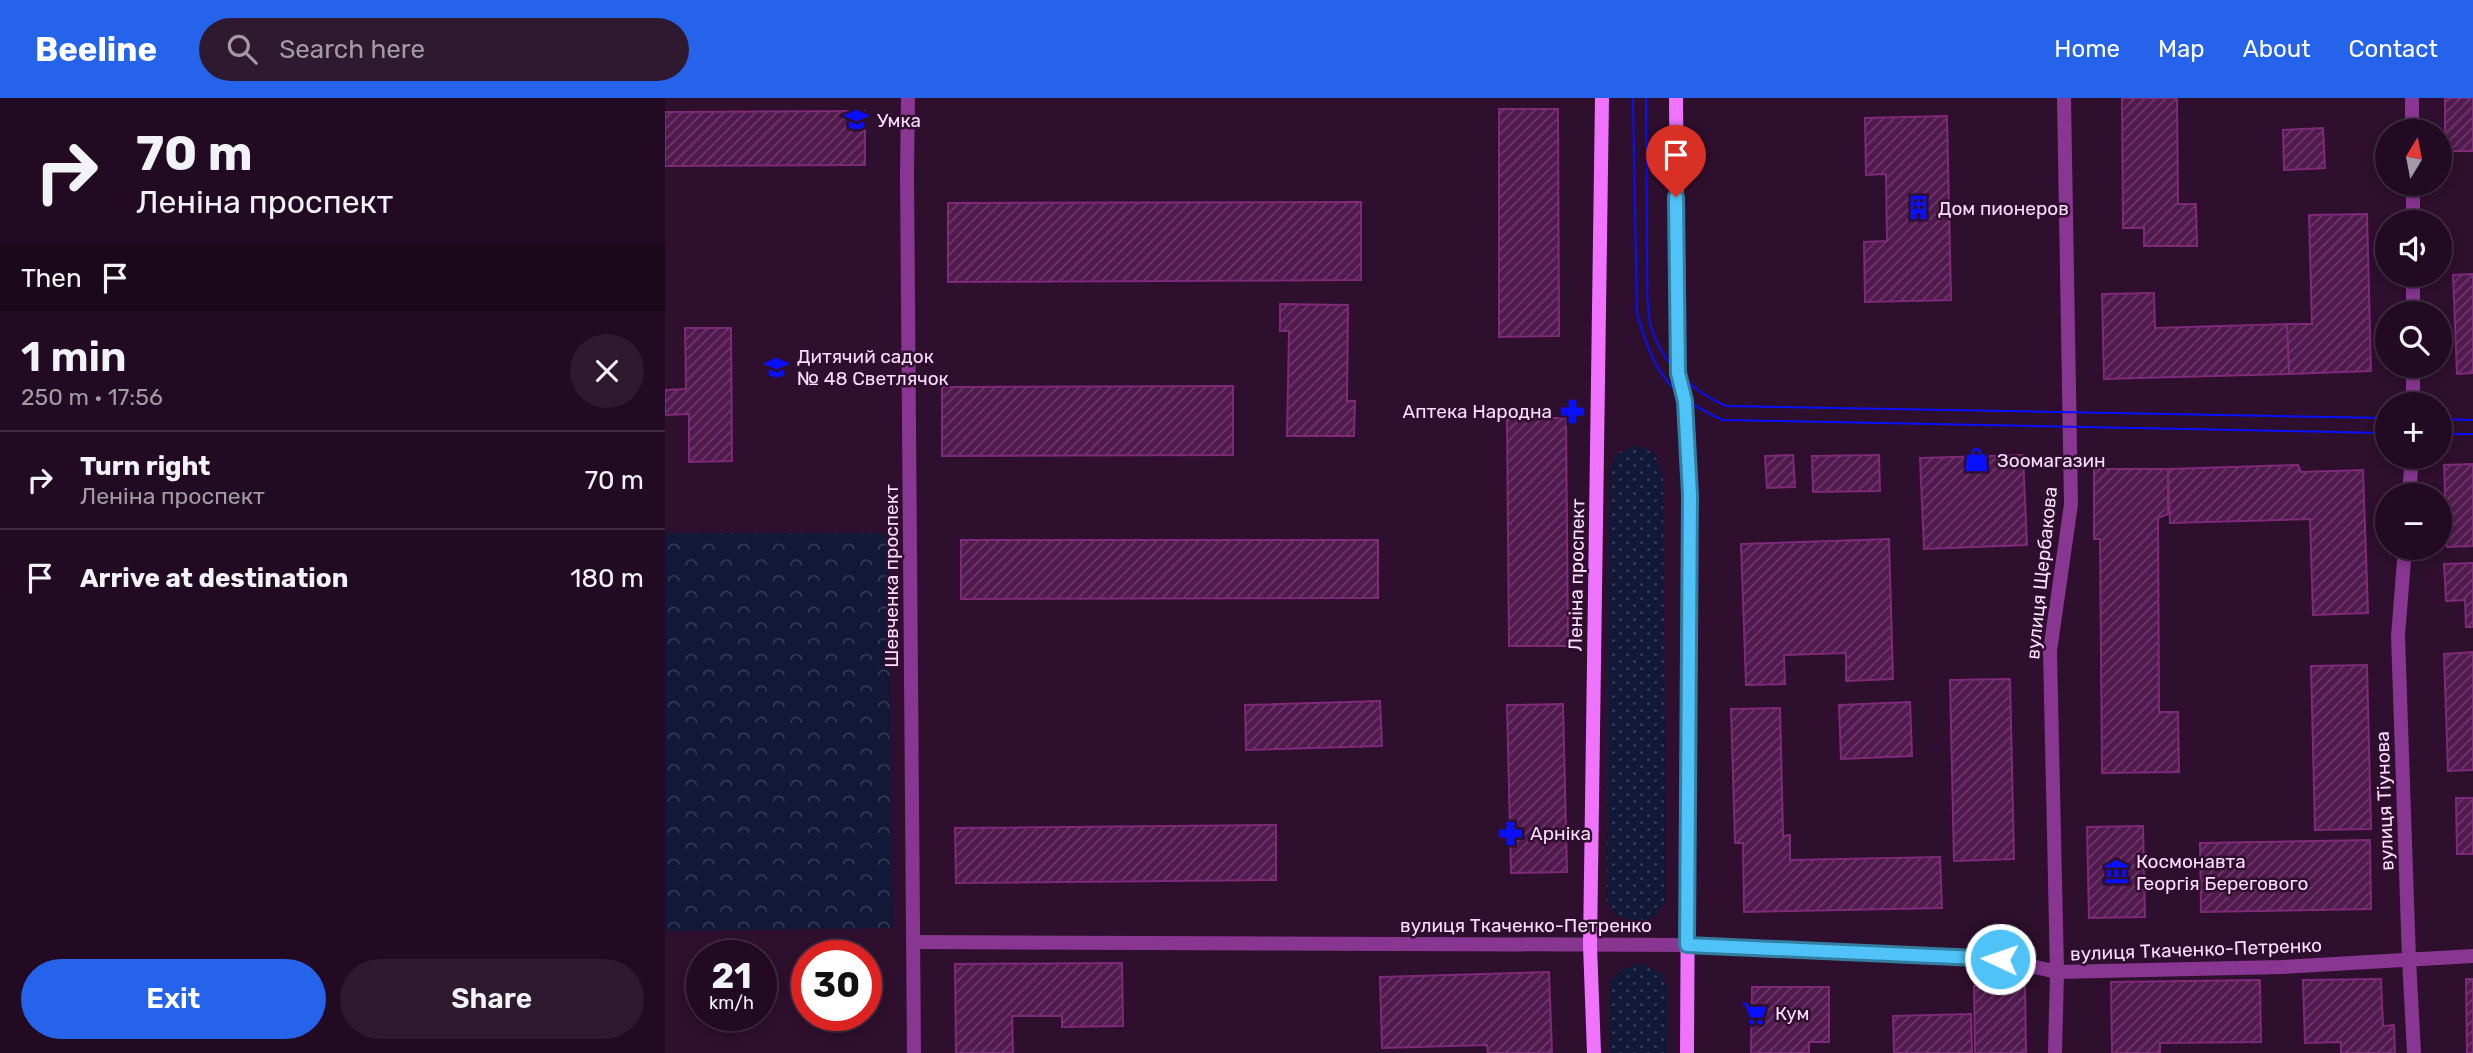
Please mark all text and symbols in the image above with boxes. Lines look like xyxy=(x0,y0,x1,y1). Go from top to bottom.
search box xyxy=(199,18,689,81)
text: Beeline xyxy=(35,30,157,69)
icon: search xyxy=(223,30,261,68)
text: Search here xyxy=(279,34,425,65)
text: Home xyxy=(2054,35,2120,63)
text: Map xyxy=(2158,35,2205,63)
text: About xyxy=(2243,35,2311,63)
text: Contact xyxy=(2349,35,2438,63)
school or university icon: Умка xyxy=(843,106,871,134)
place label: Умка xyxy=(877,109,921,132)
north arrow xyxy=(2375,119,2452,196)
map controls xyxy=(2375,119,2452,560)
text: 70 m xyxy=(136,124,253,182)
pin xyxy=(1646,125,1706,197)
icon: right xyxy=(21,126,112,217)
icon: arrive xyxy=(1657,136,1695,174)
text: Леніна проспект xyxy=(136,183,393,221)
building icon: Дом пионеров xyxy=(1904,194,1932,222)
place label: Дом пионеров xyxy=(1938,197,2069,220)
button: sound xyxy=(2375,210,2452,287)
icon: arrive xyxy=(96,259,134,297)
text: Then xyxy=(21,263,82,294)
button: search xyxy=(2375,301,2452,378)
text: 1 min xyxy=(21,332,127,382)
button: close xyxy=(570,334,644,408)
place label: Дитячий садок № 48 Светлячок xyxy=(797,345,949,390)
school or university icon: Дитячий садок № 48 Светлячок xyxy=(763,353,791,381)
text: 250 m · 17:56 xyxy=(21,383,163,411)
button: + xyxy=(2375,392,2452,469)
pharmacy icon: Аптека Народна xyxy=(1558,397,1586,425)
place label: Аптека Народна xyxy=(1403,400,1552,423)
shop icon: Зоомагазин xyxy=(1963,446,1991,474)
place label: Зоомагазин xyxy=(1997,449,2106,472)
text: Turn right xyxy=(80,451,210,482)
icon: right xyxy=(21,461,59,499)
text: 70 m xyxy=(585,465,644,496)
text: Леніна проспект xyxy=(80,482,265,510)
button: − xyxy=(2375,483,2452,560)
street label: Шевченка проспект xyxy=(880,484,903,668)
street label: вулиця Щербакова xyxy=(2021,486,2062,661)
street label: Леніна проспект xyxy=(1564,498,1589,652)
icon: arrive xyxy=(21,559,59,597)
text: Arrive at destination xyxy=(80,563,348,594)
text: 180 m xyxy=(570,563,644,594)
street label: вулиця Тіунова xyxy=(2371,731,2398,871)
pharmacy icon: Арніка xyxy=(1496,819,1524,847)
place label: Арніка xyxy=(1530,822,1591,845)
place label: Космонавта Георгія Берегового xyxy=(2136,850,2308,895)
museum icon: Космонавта Георгія Берегового xyxy=(2102,858,2130,886)
street label: вулиця Ткаченко-Петренко xyxy=(1400,914,1652,937)
position arrow xyxy=(1963,922,2037,996)
street label: вулиця Ткаченко-Петренко xyxy=(2070,934,2322,965)
speed limit sign: 30 xyxy=(791,940,882,1031)
text: 21 xyxy=(711,955,752,997)
button: Exit xyxy=(21,959,326,1039)
button: Share xyxy=(340,959,644,1039)
text: km/h xyxy=(709,992,754,1014)
supermarket icon: Кум xyxy=(1741,999,1769,1027)
place label: Кум xyxy=(1775,1002,1810,1025)

